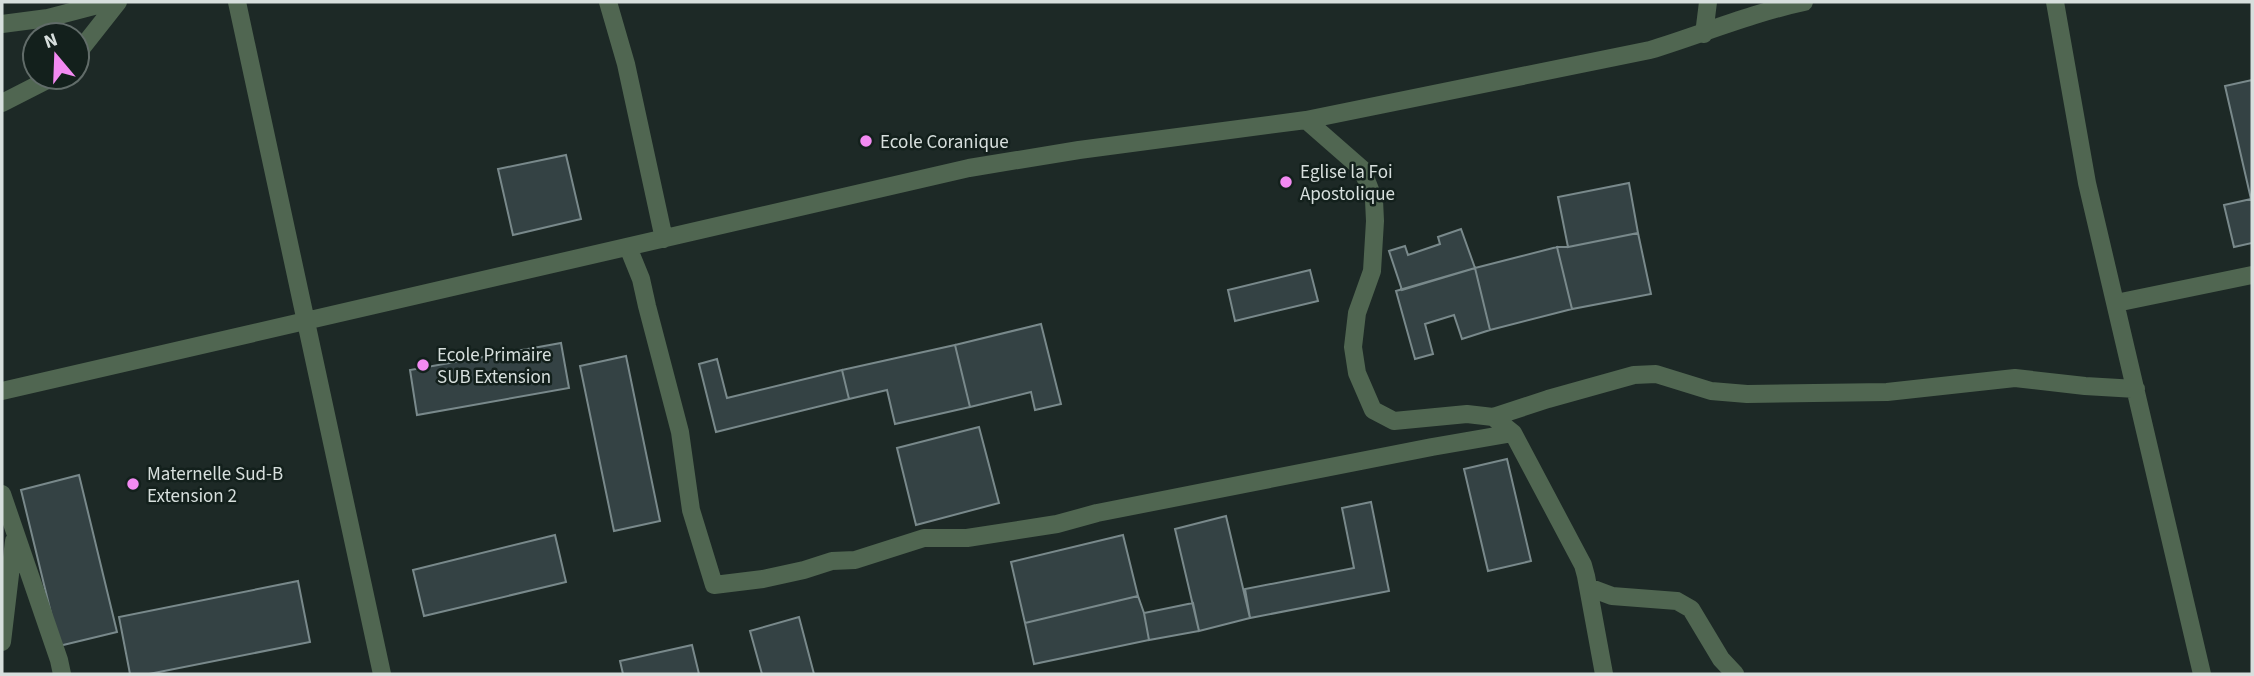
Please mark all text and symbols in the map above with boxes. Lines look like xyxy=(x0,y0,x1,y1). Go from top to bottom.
north arrow xyxy=(21,21,91,91)
text: N xyxy=(41,27,61,56)
place label: Ecole Coranique xyxy=(880,129,1009,156)
marker: Ecole Coranique xyxy=(858,133,874,149)
place label: Eglise la Foi Apostolique xyxy=(1300,159,1395,208)
marker: Eglise la Foi Apostolique xyxy=(1278,174,1294,190)
place label: Ecole Primaire SUB Extension xyxy=(437,342,551,391)
marker: Ecole Primaire SUB Extension xyxy=(415,357,431,373)
place label: Maternelle Sud-B Extension 2 xyxy=(147,461,283,510)
marker: Maternelle Sud-B Extension 2 xyxy=(125,476,141,492)

